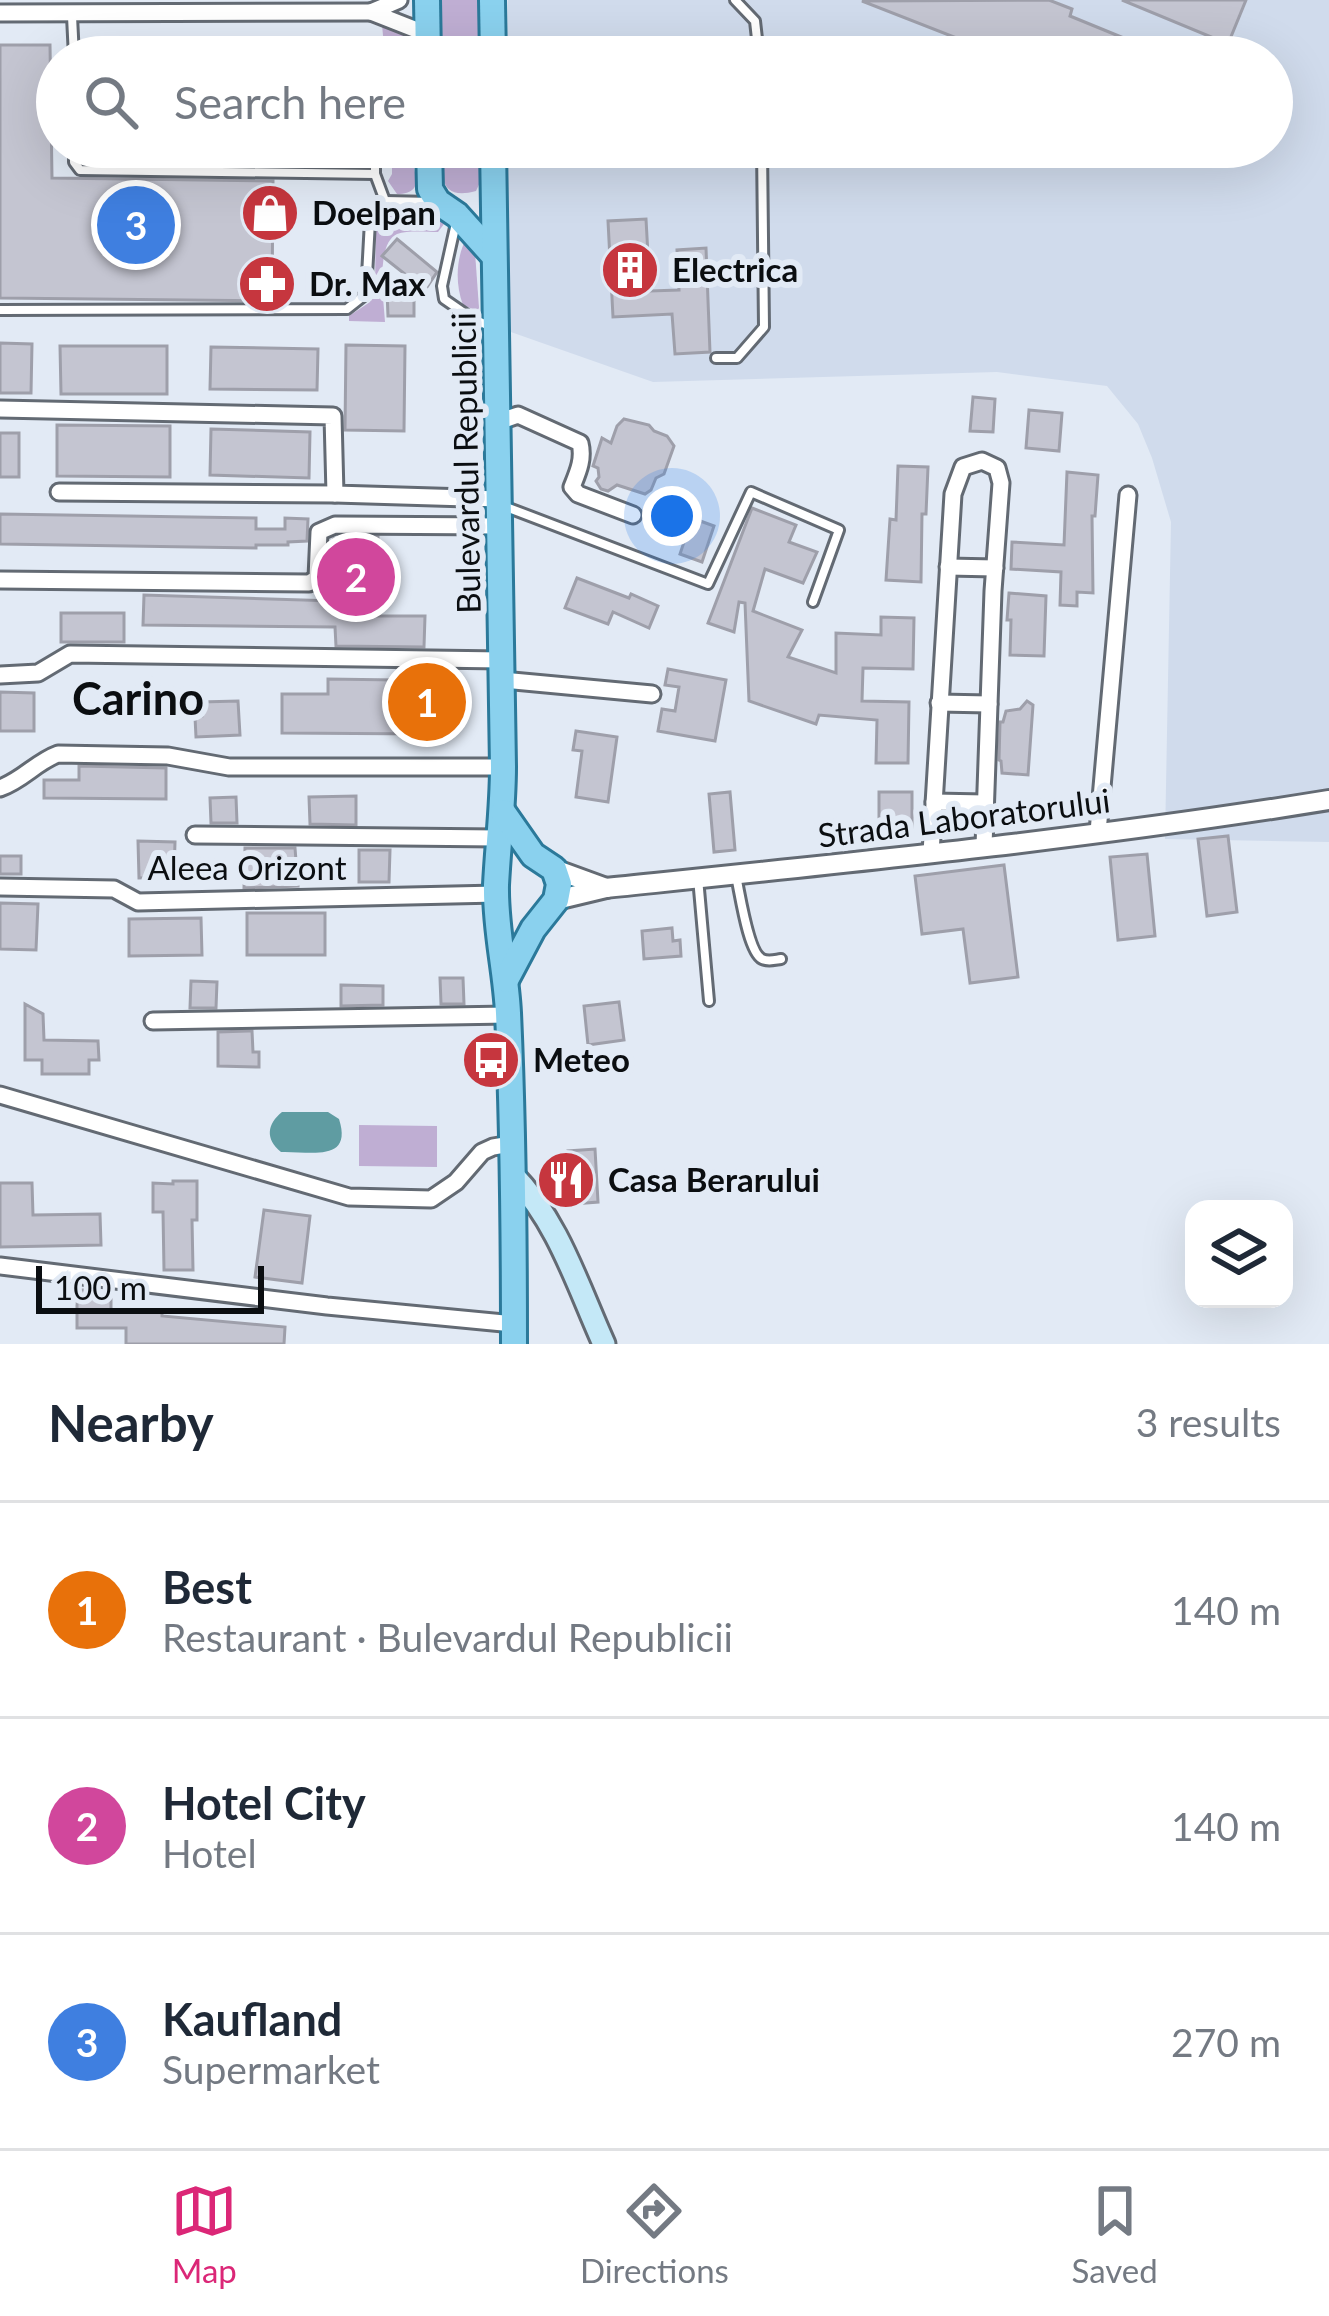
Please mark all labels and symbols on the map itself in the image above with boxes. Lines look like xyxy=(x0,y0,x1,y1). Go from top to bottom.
pin: 3 xyxy=(97,180,175,270)
shop icon: Doelpan xyxy=(239,182,301,244)
place label: Doelpan xyxy=(312,192,436,232)
building icon: Electrica xyxy=(599,239,661,301)
place label: Electrica xyxy=(672,249,798,289)
pharmacy icon: Dr. Max xyxy=(236,253,298,315)
place label: Dr. Max xyxy=(309,263,426,303)
street label: Bulevardul Republicii xyxy=(442,312,488,614)
your location xyxy=(642,486,702,546)
pin: 2 xyxy=(317,532,395,622)
pin: 1 xyxy=(388,657,466,747)
district label: Carino xyxy=(72,671,204,725)
street label: Strada Laboratorului xyxy=(816,779,1112,855)
street label: Aleea Orizont xyxy=(147,847,347,887)
bus stop icon: Meteo xyxy=(460,1029,522,1091)
place label: Meteo xyxy=(533,1039,630,1079)
restaurant icon: Casa Berarului xyxy=(535,1149,597,1211)
place label: Casa Berarului xyxy=(608,1159,820,1199)
scale bar xyxy=(36,1260,264,1313)

